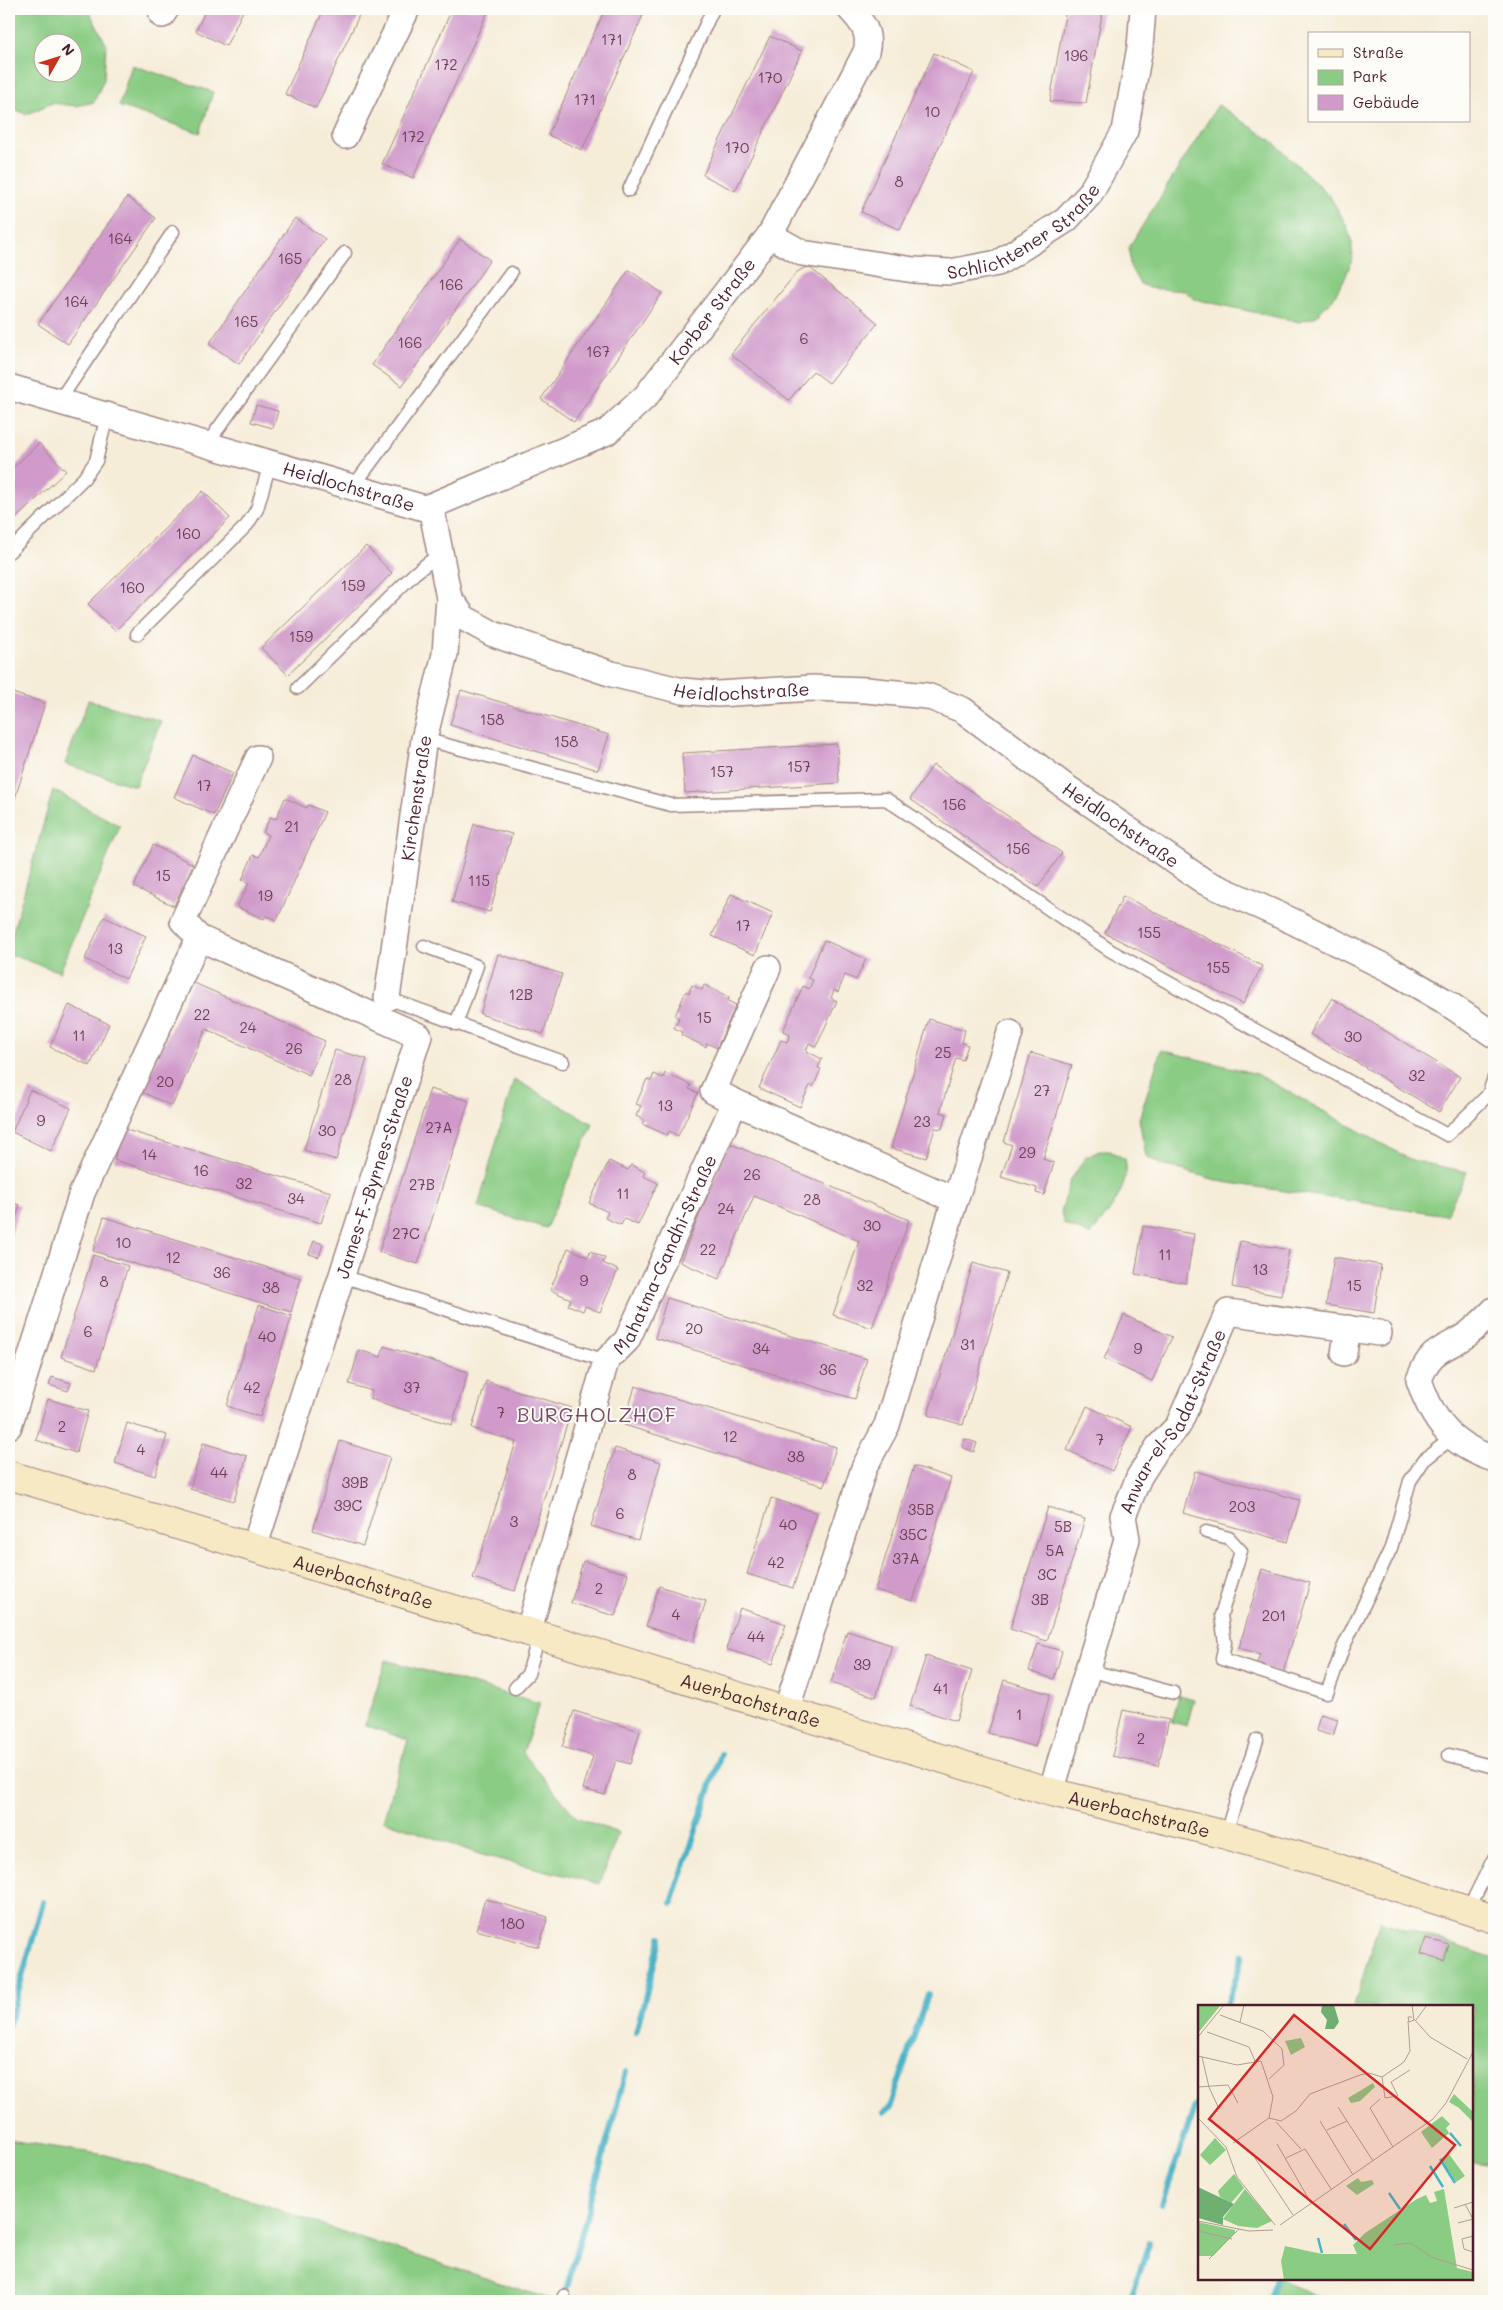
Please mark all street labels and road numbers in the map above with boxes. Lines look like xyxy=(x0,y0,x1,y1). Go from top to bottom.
street label: Schlichtener Straße xyxy=(945,179,1105,284)
street label: Korber Straße xyxy=(663,252,760,369)
street label: Heidlochstraße xyxy=(280,455,418,517)
street label: Heidlochstraße xyxy=(671,676,810,706)
street label: Kirchenstraße xyxy=(395,734,436,863)
street label: Heidlochstraße xyxy=(1058,776,1184,873)
street label: James-F.-Byrnes-Straße xyxy=(330,1072,418,1281)
street label: Mahatma-Gandhi-Straße xyxy=(607,1151,722,1360)
street label: Anwar-el-Sadat-Straße xyxy=(1113,1325,1231,1517)
street label: Auerbachstraße xyxy=(290,1549,436,1614)
street label: Auerbachstraße xyxy=(678,1667,824,1733)
street label: Auerbachstraße xyxy=(1066,1785,1213,1843)

